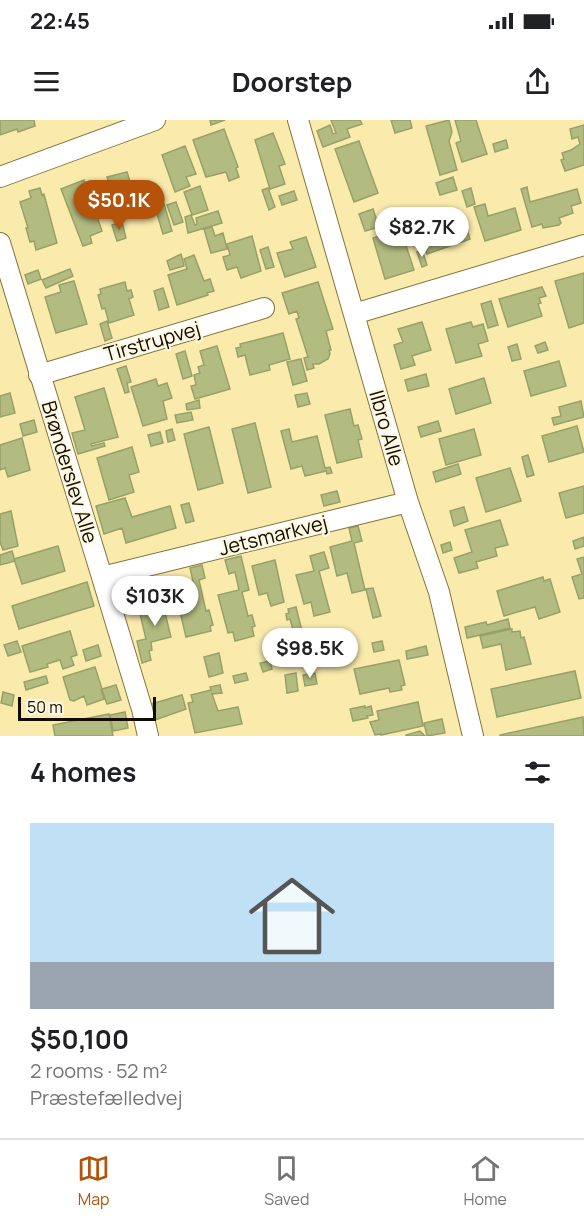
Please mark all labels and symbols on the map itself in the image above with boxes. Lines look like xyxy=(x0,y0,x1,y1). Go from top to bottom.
pin: $50.1K xyxy=(70,180,168,231)
pin: $82.7K xyxy=(373,207,471,258)
street label: Tirstrupvej xyxy=(101,314,203,368)
street label: Ilbro Alle xyxy=(363,387,411,469)
street label: Brønderslev Alle xyxy=(36,397,104,547)
street label: Jetsmarkvej xyxy=(216,508,330,562)
pin: $103K xyxy=(113,576,197,627)
pin: $98.5K xyxy=(261,628,359,679)
scale bar xyxy=(18,694,156,722)

